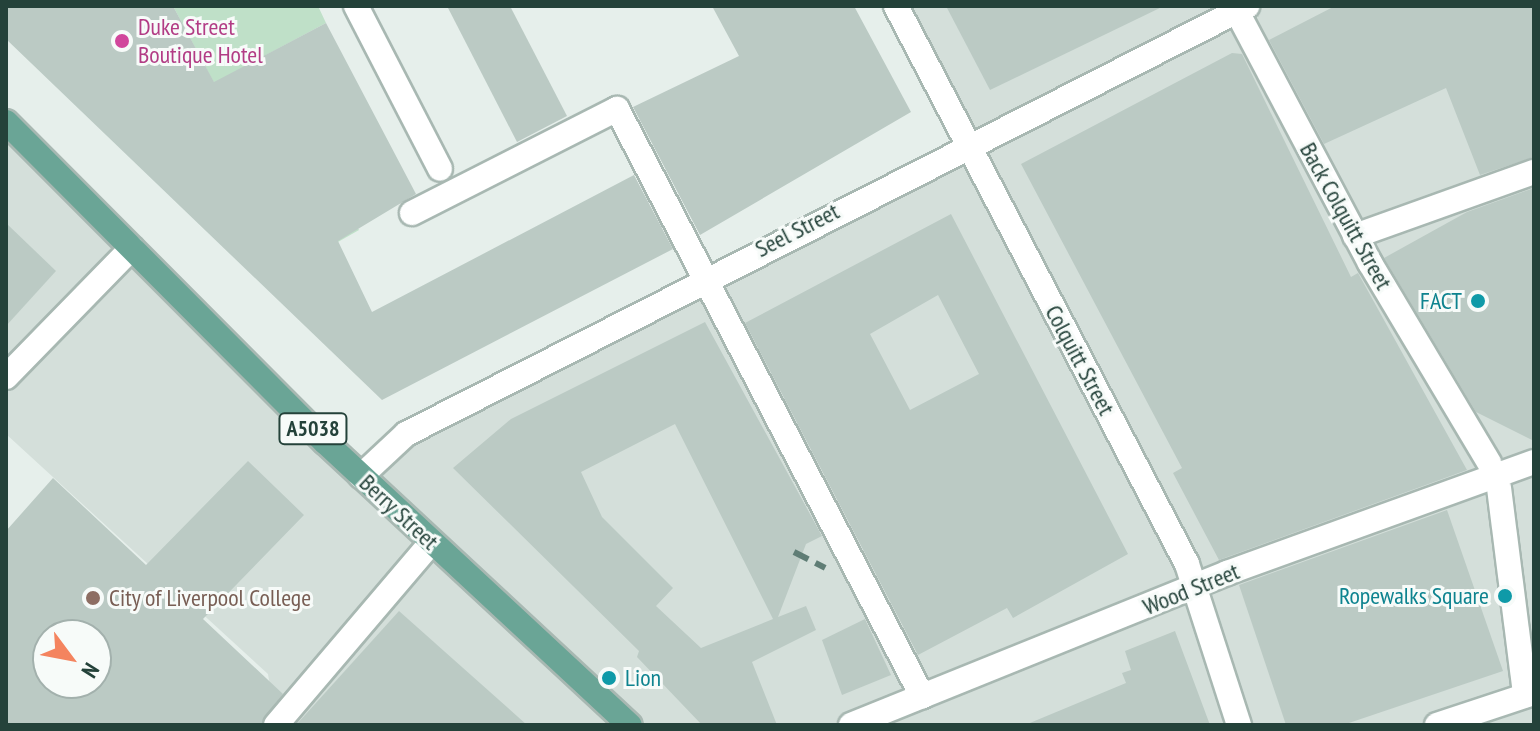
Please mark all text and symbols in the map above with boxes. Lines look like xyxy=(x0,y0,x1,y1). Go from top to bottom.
place label: Duke Street Boutique Hotel xyxy=(138,13,263,69)
marker: Duke Street Boutique Hotel xyxy=(113,32,131,50)
street label: Back Colquitt Street xyxy=(1294,137,1398,295)
street label: Seel Street xyxy=(750,197,844,263)
place label: FACT xyxy=(1420,287,1462,315)
marker: FACT xyxy=(1469,292,1487,310)
street label: Colquitt Street xyxy=(1039,300,1121,420)
road number: A5038 xyxy=(277,411,349,447)
street label: Berry Street xyxy=(353,468,445,556)
street label: Wood Street xyxy=(1139,557,1243,621)
place label: Ropewalks Square xyxy=(1339,582,1489,610)
place label: City of Liverpool College xyxy=(109,584,312,612)
marker: Ropewalks Square xyxy=(1496,587,1514,605)
marker: City of Liverpool College xyxy=(84,589,102,607)
north arrow xyxy=(32,619,112,699)
text: N xyxy=(76,658,106,683)
place label: Lion xyxy=(625,664,661,692)
marker: Lion xyxy=(600,669,618,687)

